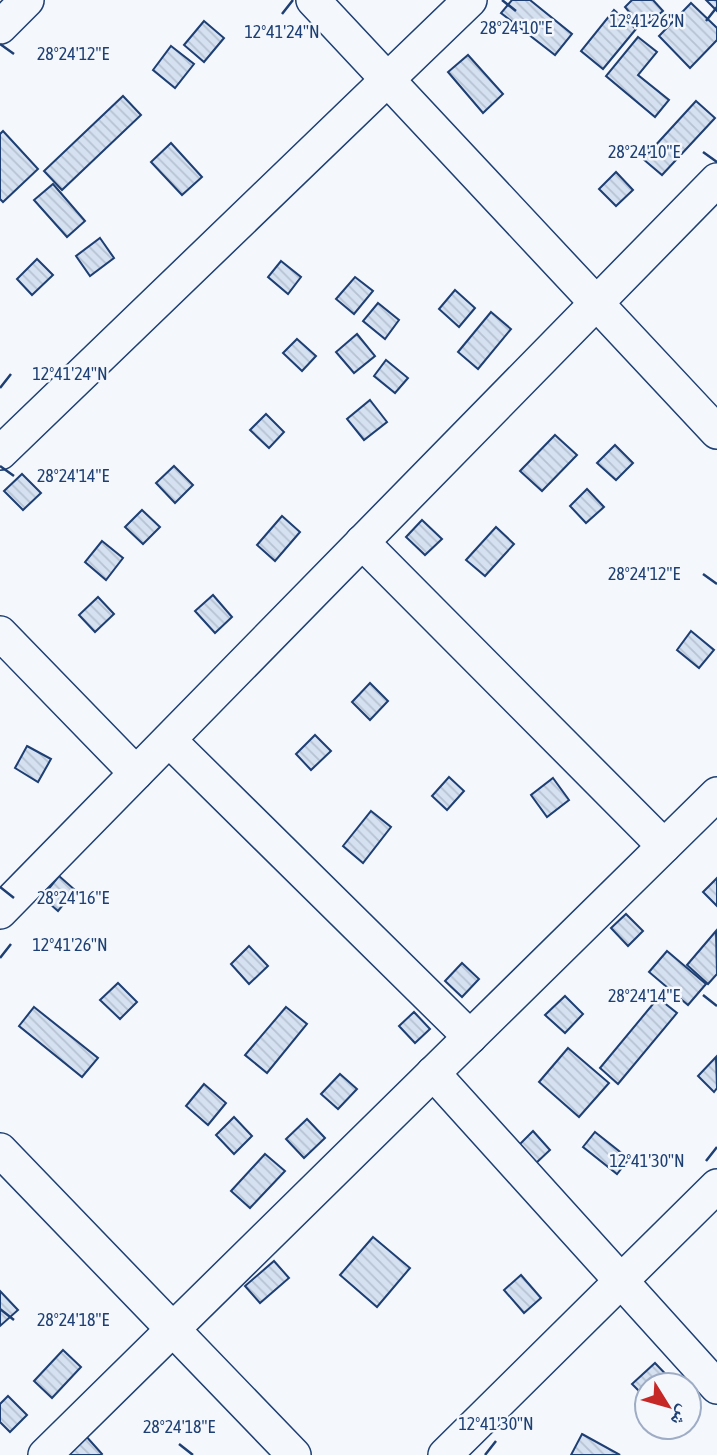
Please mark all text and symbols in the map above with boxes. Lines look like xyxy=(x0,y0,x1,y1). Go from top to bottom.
text: 12°41'26"N xyxy=(609,10,685,31)
text: 28°24'10"E xyxy=(480,17,552,38)
text: 12°41'24"N xyxy=(244,21,320,42)
text: 28°24'12"E xyxy=(37,43,109,64)
text: 28°24'10"E xyxy=(608,141,680,162)
text: 12°41'24"N xyxy=(32,363,108,384)
text: 28°24'14"E xyxy=(37,465,109,486)
text: 28°24'12"E xyxy=(608,563,680,584)
text: 28°24'16"E xyxy=(37,887,109,908)
text: 12°41'26"N xyxy=(32,934,108,955)
text: 28°24'14"E xyxy=(608,985,680,1006)
text: 12°41'30"N xyxy=(609,1150,685,1171)
text: 28°24'18"E xyxy=(37,1309,109,1330)
north arrow xyxy=(633,1371,703,1441)
text: ش xyxy=(666,1401,696,1431)
text: 12°41'30"N xyxy=(458,1413,534,1434)
text: 28°24'18"E xyxy=(143,1416,215,1437)

